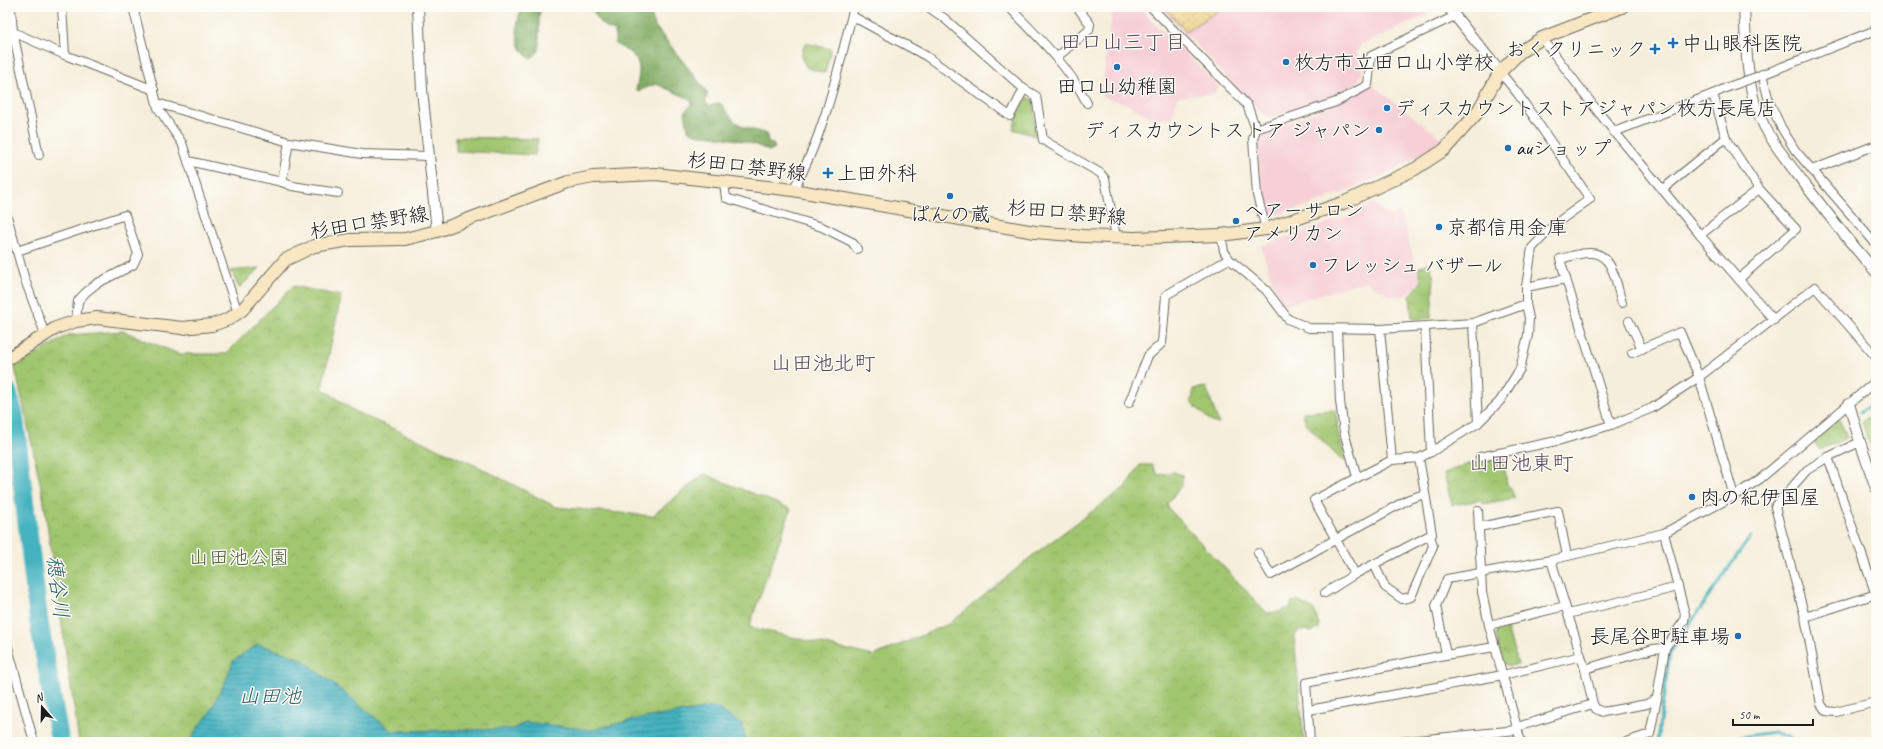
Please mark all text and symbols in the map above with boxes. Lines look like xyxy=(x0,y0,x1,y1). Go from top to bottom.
district label: 田口山三丁目 xyxy=(1060,29,1186,55)
place label: 中山眼科医院 xyxy=(1682,31,1802,56)
place label: おくクリニック xyxy=(1506,37,1646,62)
marker: 中山眼科医院 xyxy=(1667,37,1679,49)
marker: おくクリニック xyxy=(1649,43,1661,55)
place label: 枚方市立田口山小学校 xyxy=(1294,50,1494,75)
marker: 枚方市立田口山小学校 xyxy=(1281,57,1291,67)
marker: 田口山幼稚園 xyxy=(1112,62,1122,72)
place label: 田口山幼稚園 xyxy=(1057,74,1177,99)
place label: ディスカウントストアジャパン枚方長尾店 xyxy=(1395,96,1777,121)
marker: ディスカウントストアジャパン枚方長尾店 xyxy=(1382,103,1392,113)
place label: ディスカウントストア ジャパン xyxy=(1085,118,1371,143)
marker: ディスカウントストア ジャパン xyxy=(1374,125,1384,135)
place label: auショップ xyxy=(1516,136,1611,161)
marker: auショップ xyxy=(1503,143,1513,153)
street label: 杉田口禁野線 xyxy=(686,147,808,186)
place label: 上田外科 xyxy=(837,161,917,186)
marker: 上田外科 xyxy=(822,167,834,179)
marker: ぱんの蔵 xyxy=(945,191,955,201)
street label: 杉田口禁野線 xyxy=(1006,195,1128,230)
place label: ヘアーサロン アメリカン xyxy=(1244,198,1364,246)
street label: 杉田口禁野線 xyxy=(308,201,430,244)
place label: ぱんの蔵 xyxy=(910,202,990,227)
place label: 京都信用金庫 xyxy=(1447,215,1567,240)
marker: ヘアーサロン アメリカン xyxy=(1231,216,1241,226)
marker: 京都信用金庫 xyxy=(1434,222,1444,232)
place label: フレッシュ バザール xyxy=(1321,253,1503,278)
marker: フレッシュ バザール xyxy=(1308,260,1318,270)
district label: 山田池北町 xyxy=(771,350,876,376)
district label: 山田池東町 xyxy=(1469,450,1574,476)
place label: 肉の紀伊国屋 xyxy=(1700,485,1820,510)
marker: 肉の紀伊国屋 xyxy=(1687,492,1697,502)
park label: 山田池公園 xyxy=(189,545,289,570)
water label: 穂谷川 xyxy=(41,554,75,620)
place label: 長尾谷町駐車場 xyxy=(1590,624,1730,649)
marker: 長尾谷町駐車場 xyxy=(1733,631,1743,641)
water label: 山田池 xyxy=(239,683,302,709)
north arrow xyxy=(22,687,62,727)
text: N xyxy=(33,689,46,705)
scale bar xyxy=(1733,701,1813,727)
text: 50 m xyxy=(1739,707,1761,723)

